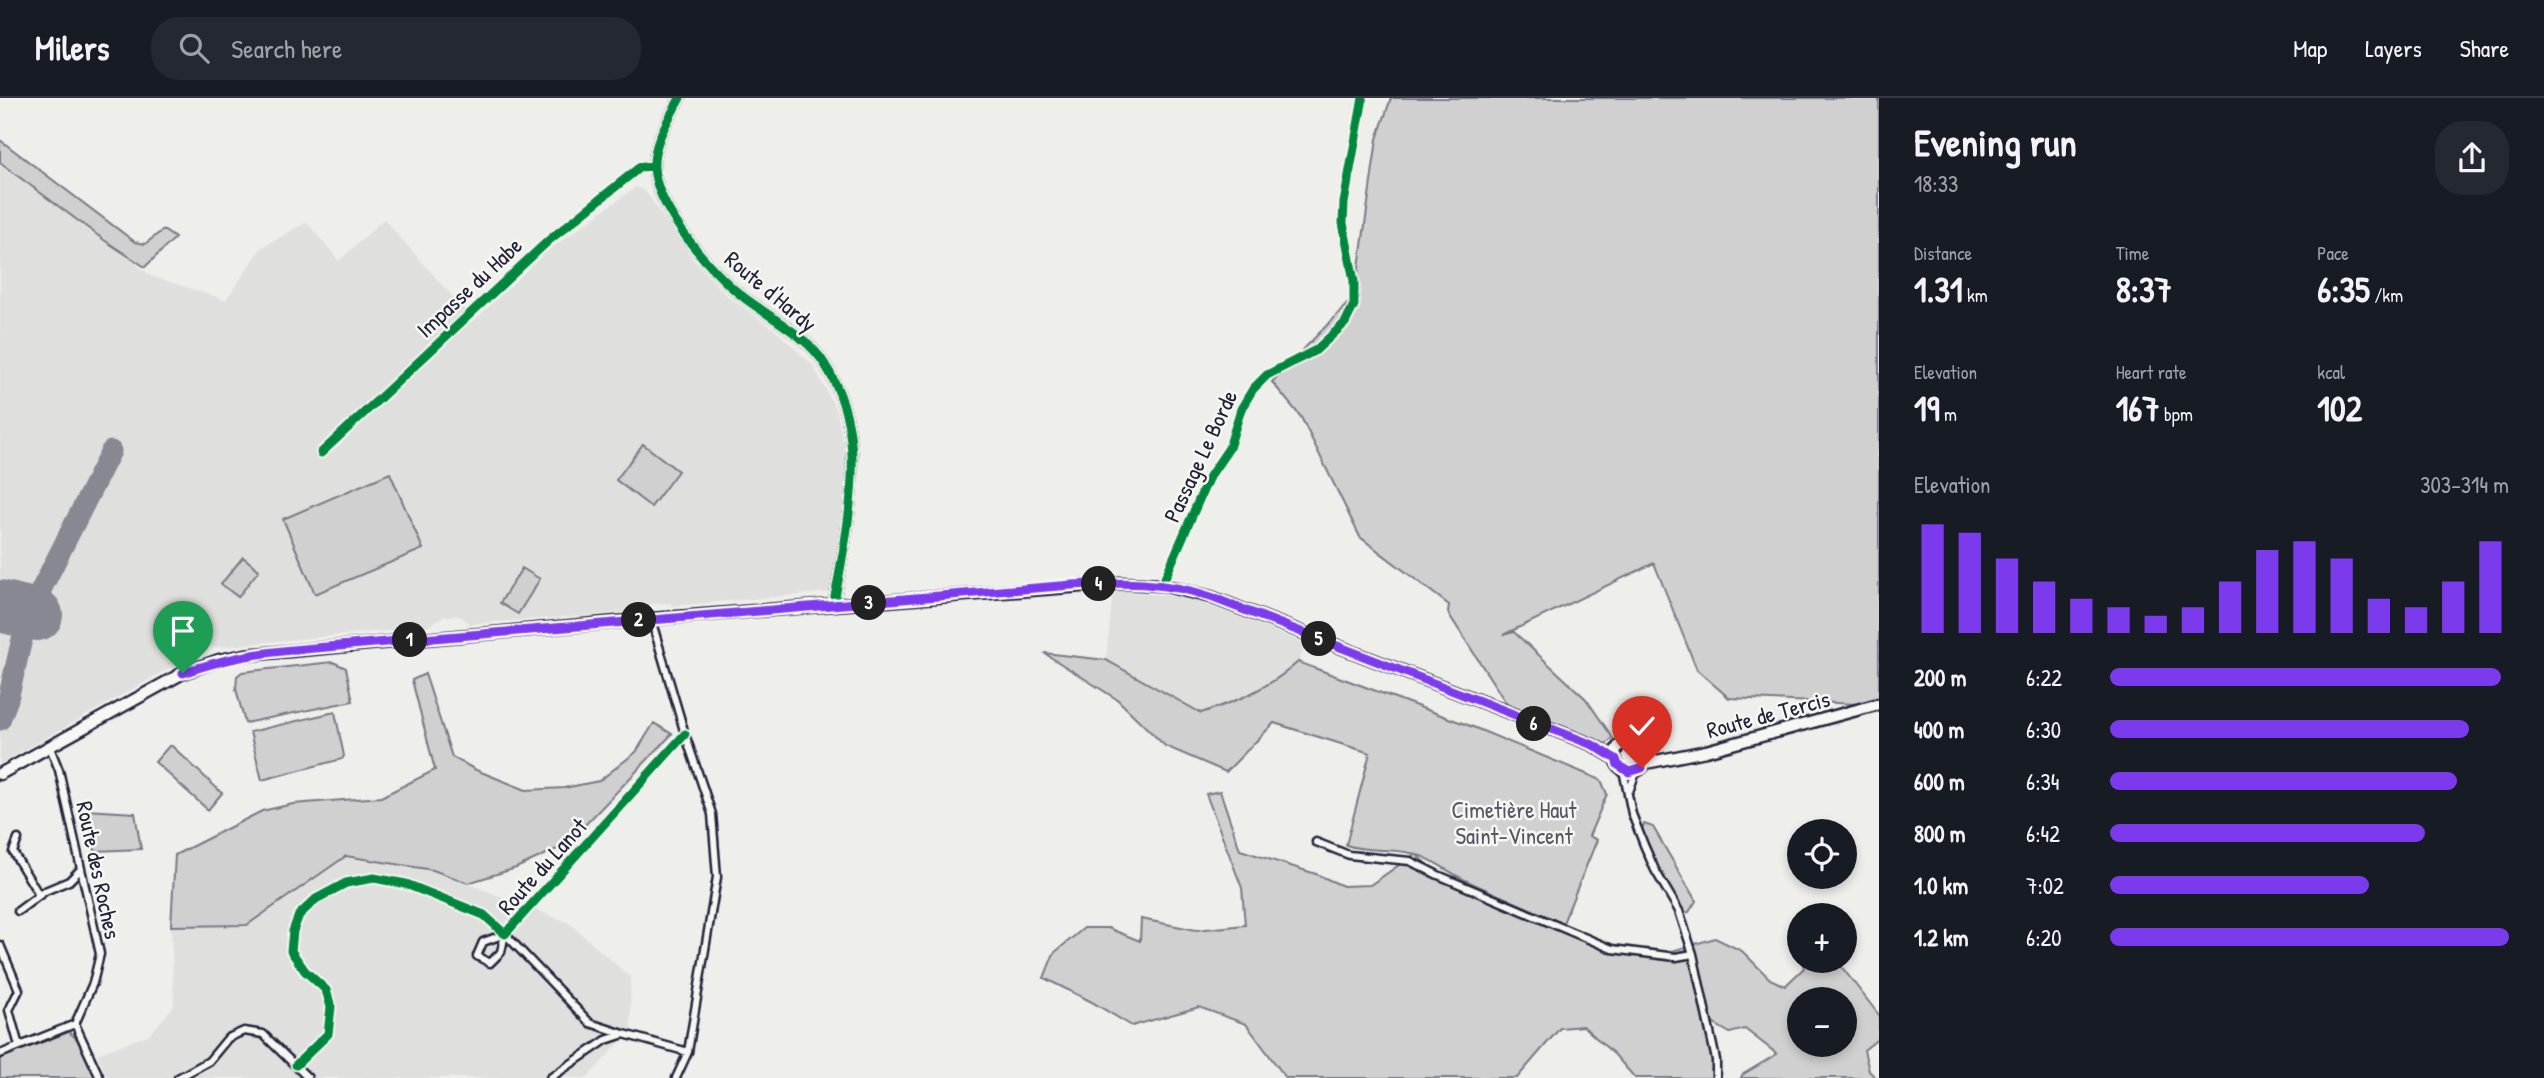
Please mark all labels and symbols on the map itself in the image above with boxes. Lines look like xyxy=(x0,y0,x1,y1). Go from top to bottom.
street label: Impasse du Habe xyxy=(409,230,529,344)
street label: Route d'Hardy xyxy=(718,243,824,339)
street label: Passage Le Borde xyxy=(1156,385,1244,527)
pin: 4 xyxy=(1082,566,1116,602)
pin: 3 xyxy=(852,586,886,620)
pin xyxy=(153,601,213,673)
pin: 2 xyxy=(622,602,656,638)
pin: 1 xyxy=(392,622,428,658)
pin: 5 xyxy=(1302,622,1336,656)
street label: Route de Tercis xyxy=(1703,683,1833,745)
pin xyxy=(1612,696,1672,768)
pin: 6 xyxy=(1516,706,1552,742)
park label: Cimetière Haut Saint-Vincent xyxy=(1452,794,1578,851)
street label: Route des Roches xyxy=(69,798,129,942)
street label: Route du Lanot xyxy=(490,810,594,921)

